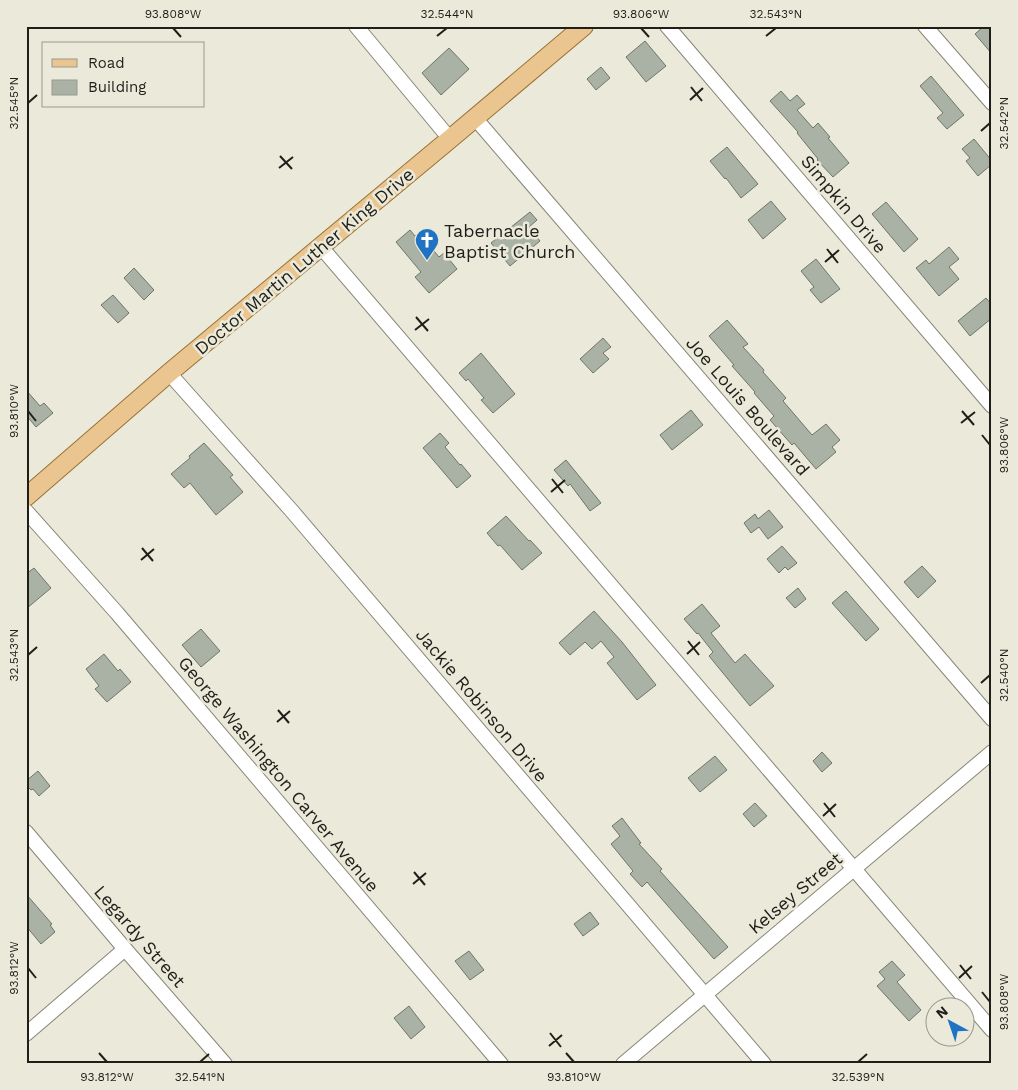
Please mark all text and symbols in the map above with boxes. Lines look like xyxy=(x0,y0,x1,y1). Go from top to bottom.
text: 93.808°W xyxy=(145,7,202,21)
text: 32.544°N xyxy=(420,7,474,21)
text: 93.806°W xyxy=(613,7,670,21)
text: 32.543°N xyxy=(750,7,802,21)
legend xyxy=(42,42,205,108)
text: Road xyxy=(88,54,125,72)
text: 32.545°N xyxy=(7,77,21,129)
text: Building xyxy=(88,78,146,96)
text: 32.542°N xyxy=(997,97,1011,149)
street label: Simpkin Drive xyxy=(797,151,891,257)
street label: Doctor Martin Luther King Drive xyxy=(190,163,418,359)
place label: Tabernacle Baptist Church xyxy=(444,220,575,262)
church icon: Tabernacle Baptist Church xyxy=(414,227,440,261)
street label: Joe Louis Boulevard xyxy=(682,332,814,480)
text: 93.810°W xyxy=(7,384,21,438)
text: 93.806°W xyxy=(997,416,1011,473)
street label: Jackie Robinson Drive xyxy=(412,624,552,786)
text: 32.543°N xyxy=(7,629,21,681)
text: 32.540°N xyxy=(997,648,1011,702)
street label: George Washington Carver Avenue xyxy=(174,652,384,896)
street label: Kelsey Street xyxy=(744,848,846,938)
street label: Legardy Street xyxy=(90,881,190,992)
text: 93.812°W xyxy=(7,941,21,995)
text: 93.808°W xyxy=(997,973,1011,1030)
north arrow xyxy=(926,998,976,1048)
text: N xyxy=(933,1003,951,1022)
text: 93.812°W xyxy=(80,1070,134,1084)
text: 32.541°N xyxy=(175,1070,225,1084)
text: 93.810°W xyxy=(547,1070,601,1084)
text: 32.539°N xyxy=(832,1070,884,1084)

